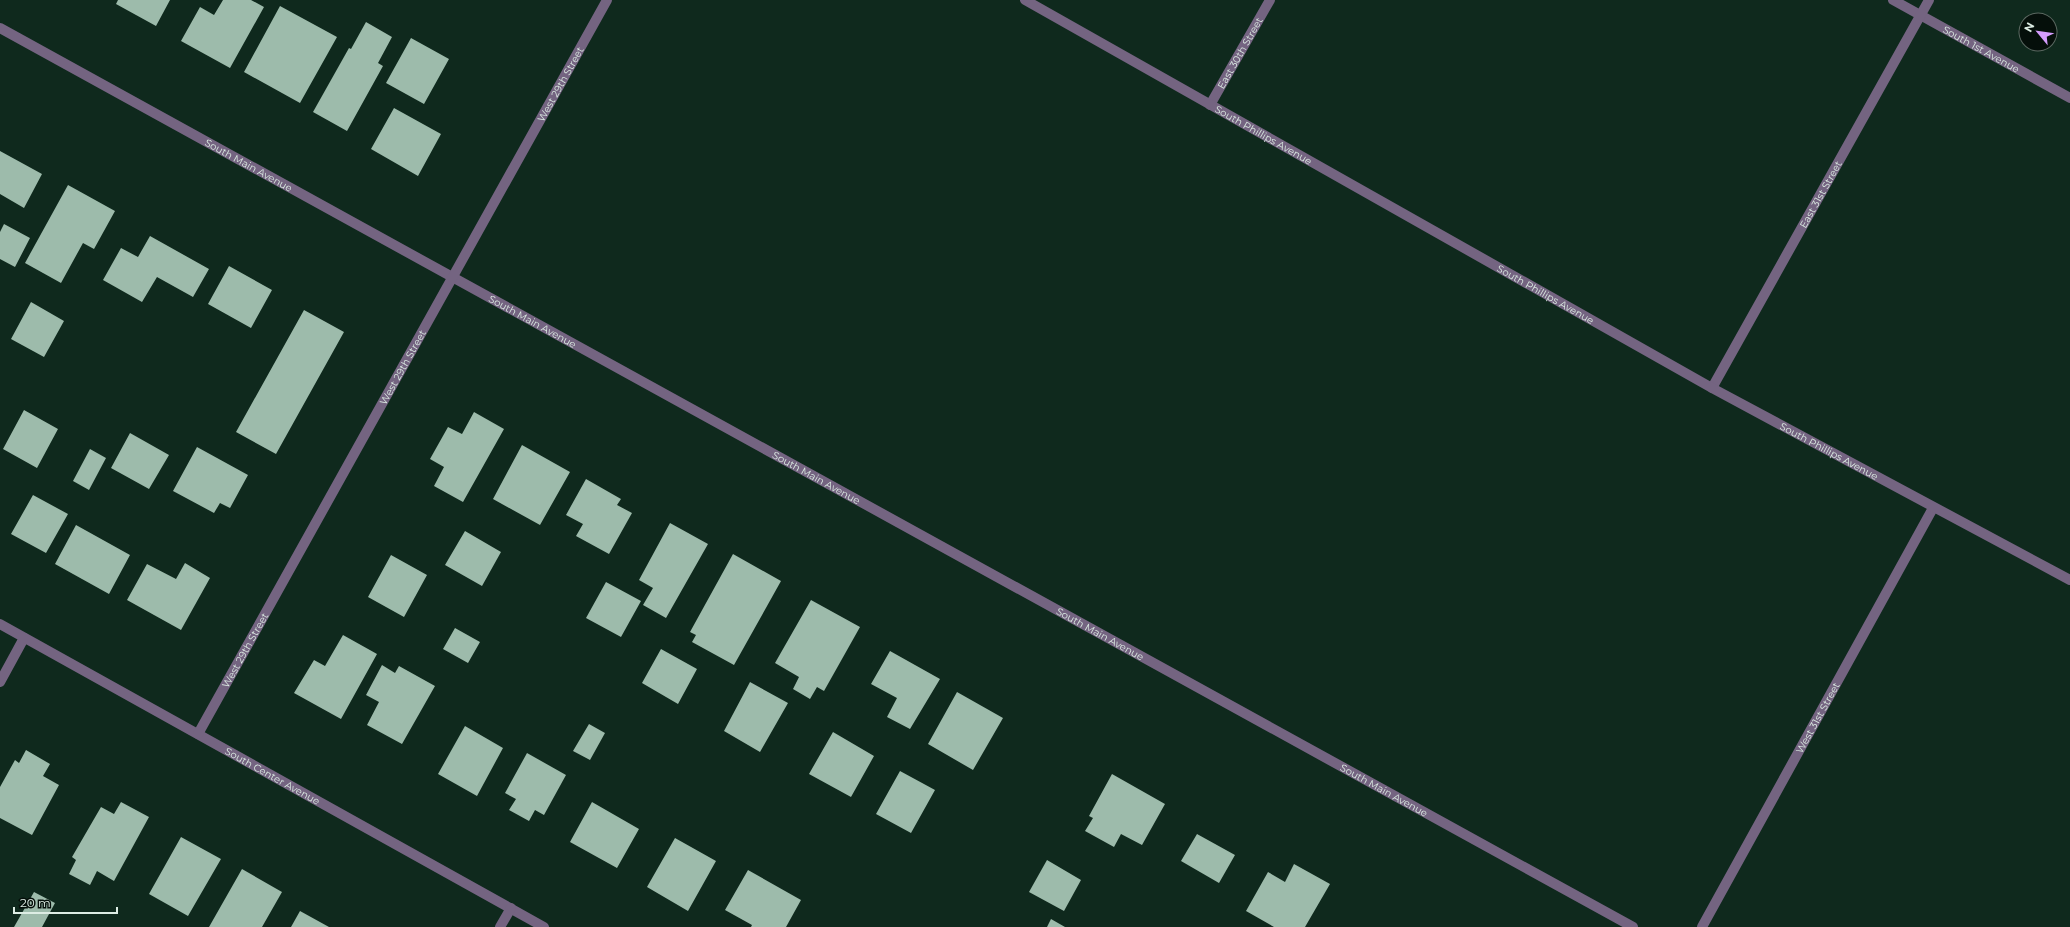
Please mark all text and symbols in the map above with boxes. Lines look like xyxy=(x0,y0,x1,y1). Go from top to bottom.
north arrow xyxy=(2018,12,2058,52)
street label: East 30th Street xyxy=(1215,15,1266,91)
text: N xyxy=(2021,20,2038,34)
street label: South 1st Avenue xyxy=(1941,23,2022,76)
street label: West 29th Street xyxy=(535,45,587,124)
street label: South Phillips Avenue xyxy=(1212,103,1314,168)
street label: South Main Avenue xyxy=(202,136,295,195)
street label: East 31st Street xyxy=(1797,158,1845,230)
street label: South Phillips Avenue xyxy=(1495,262,1596,327)
street label: South Main Avenue xyxy=(486,292,578,351)
street label: West 29th Street xyxy=(377,328,429,407)
street label: South Phillips Avenue xyxy=(1778,420,1880,483)
street label: South Main Avenue xyxy=(770,449,862,507)
street label: South Main Avenue xyxy=(1054,605,1146,663)
street label: West 29th Street xyxy=(219,611,271,690)
street label: West 31st Street xyxy=(1793,680,1843,756)
street label: South Center Avenue xyxy=(223,745,322,808)
street label: South Main Avenue xyxy=(1338,761,1430,820)
scale bar xyxy=(14,889,117,915)
text: 20 m xyxy=(20,895,51,910)

